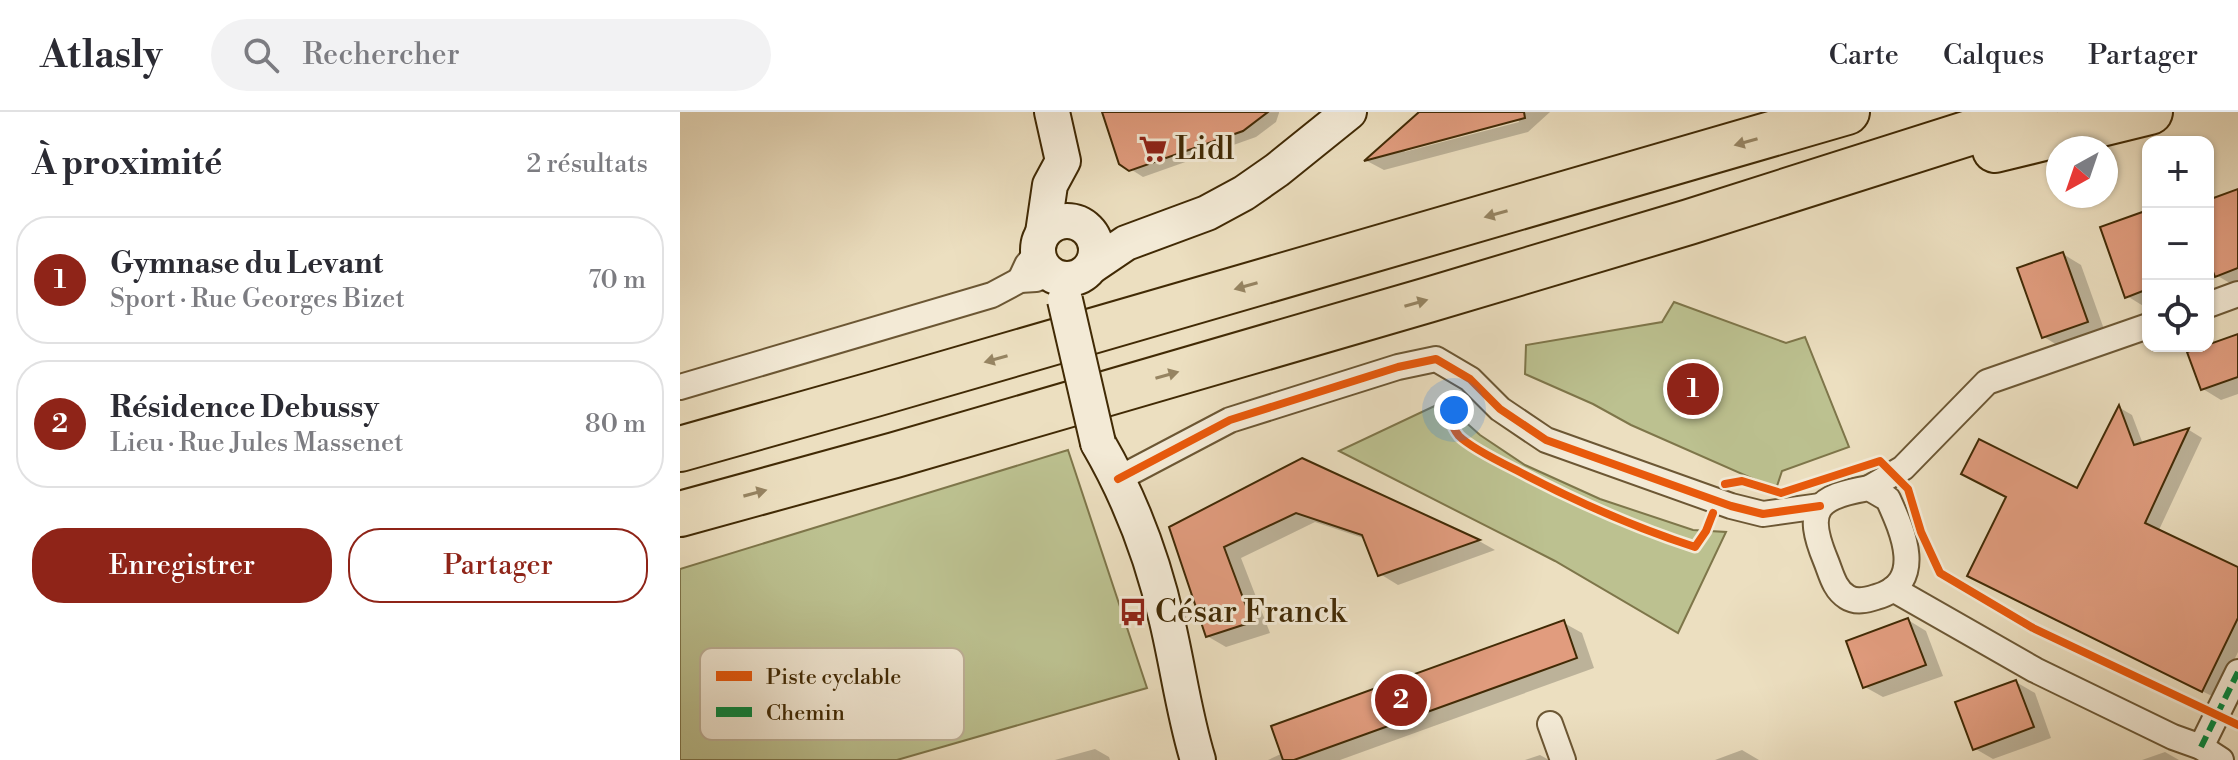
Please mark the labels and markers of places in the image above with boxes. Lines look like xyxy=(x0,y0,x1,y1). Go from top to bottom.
place label: Lidl xyxy=(1175,129,1235,169)
supermarket icon: Lidl xyxy=(1138,134,1168,164)
pin: 1 xyxy=(1667,359,1719,419)
place label: César Franck xyxy=(1155,592,1349,632)
bus stop icon: César Franck xyxy=(1118,597,1148,627)
pin: 2 xyxy=(1375,670,1427,730)

